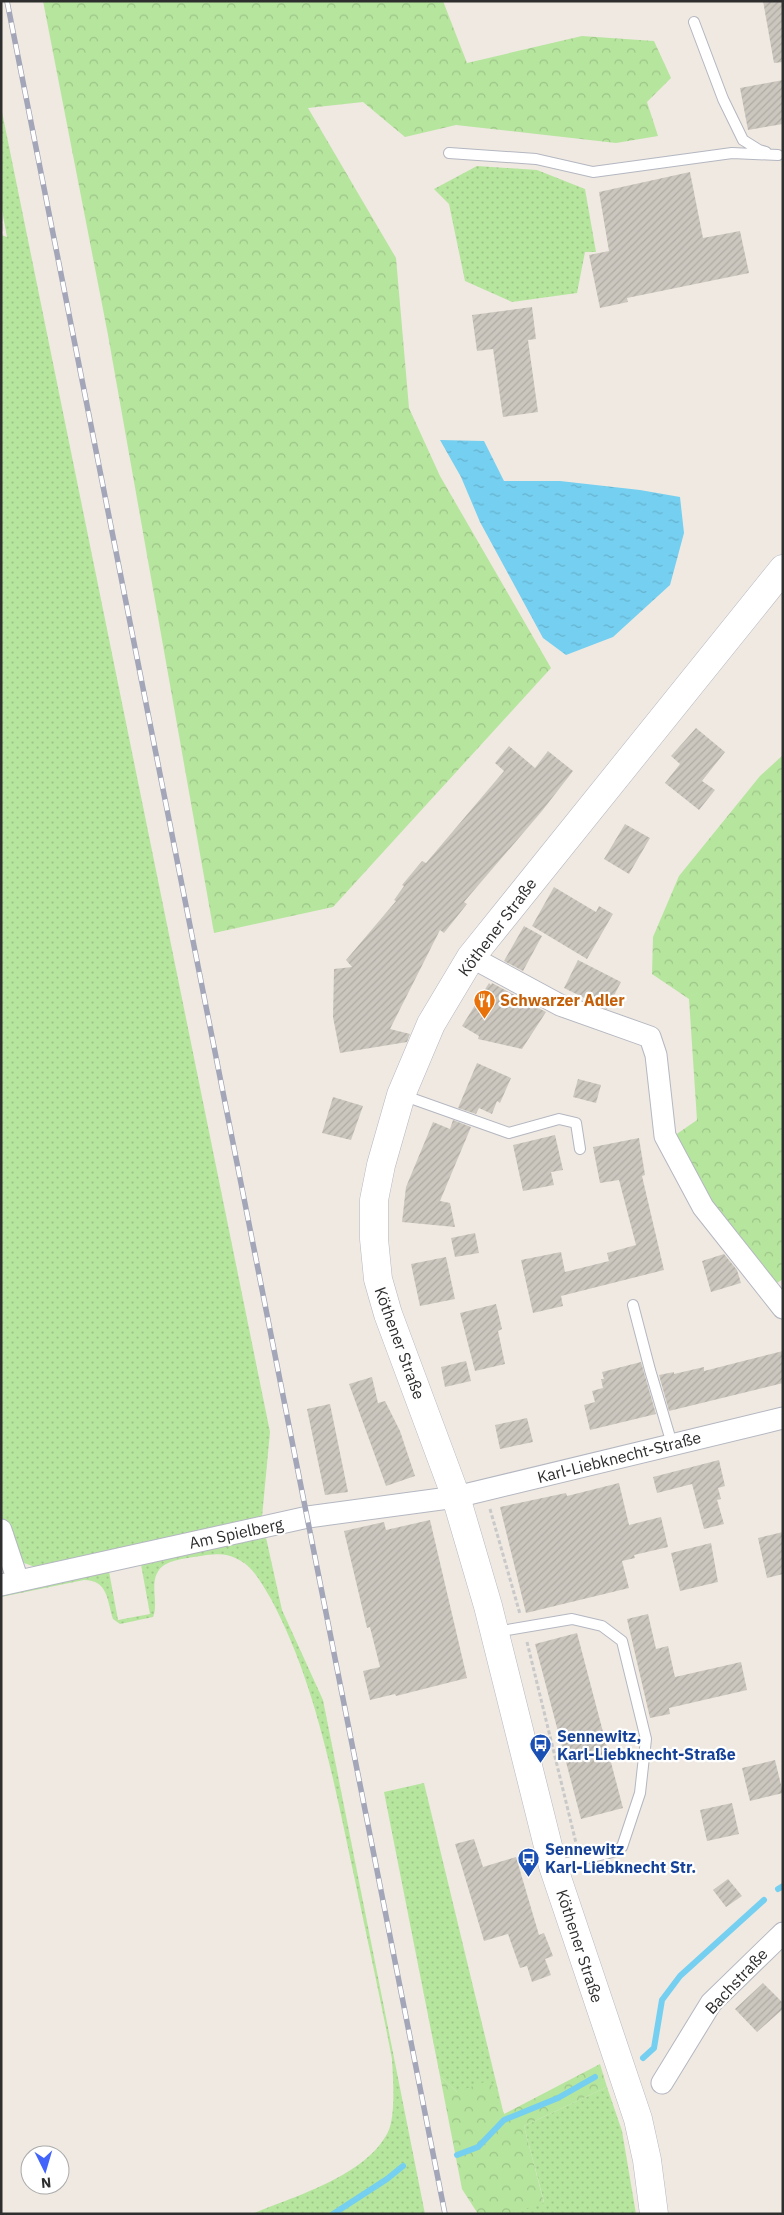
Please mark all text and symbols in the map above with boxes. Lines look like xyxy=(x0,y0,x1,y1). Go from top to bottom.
street label: Köthener Straße xyxy=(454,874,541,980)
restaurant icon: Schwarzer Adler xyxy=(472,988,496,1019)
place label: Schwarzer Adler xyxy=(500,990,625,1010)
street label: Köthener Straße xyxy=(370,1284,430,1402)
street label: Karl-Liebknecht-Straße xyxy=(535,1427,703,1487)
street label: Am Spielberg xyxy=(187,1513,285,1553)
place label: Sennewitz, Karl-Liebknecht-Straße xyxy=(557,1726,736,1764)
bus stop icon: Sennewitz, Karl-Liebknecht-Straße xyxy=(529,1733,553,1764)
place label: Sennewitz Karl-Liebknecht Str. xyxy=(545,1839,696,1877)
bus stop icon: Sennewitz Karl-Liebknecht Str. xyxy=(517,1846,541,1877)
street label: Köthener Straße xyxy=(552,1887,608,2005)
street label: Bachstraße xyxy=(700,1944,772,2018)
north arrow xyxy=(20,2145,70,2195)
text: N xyxy=(40,2174,52,2192)

